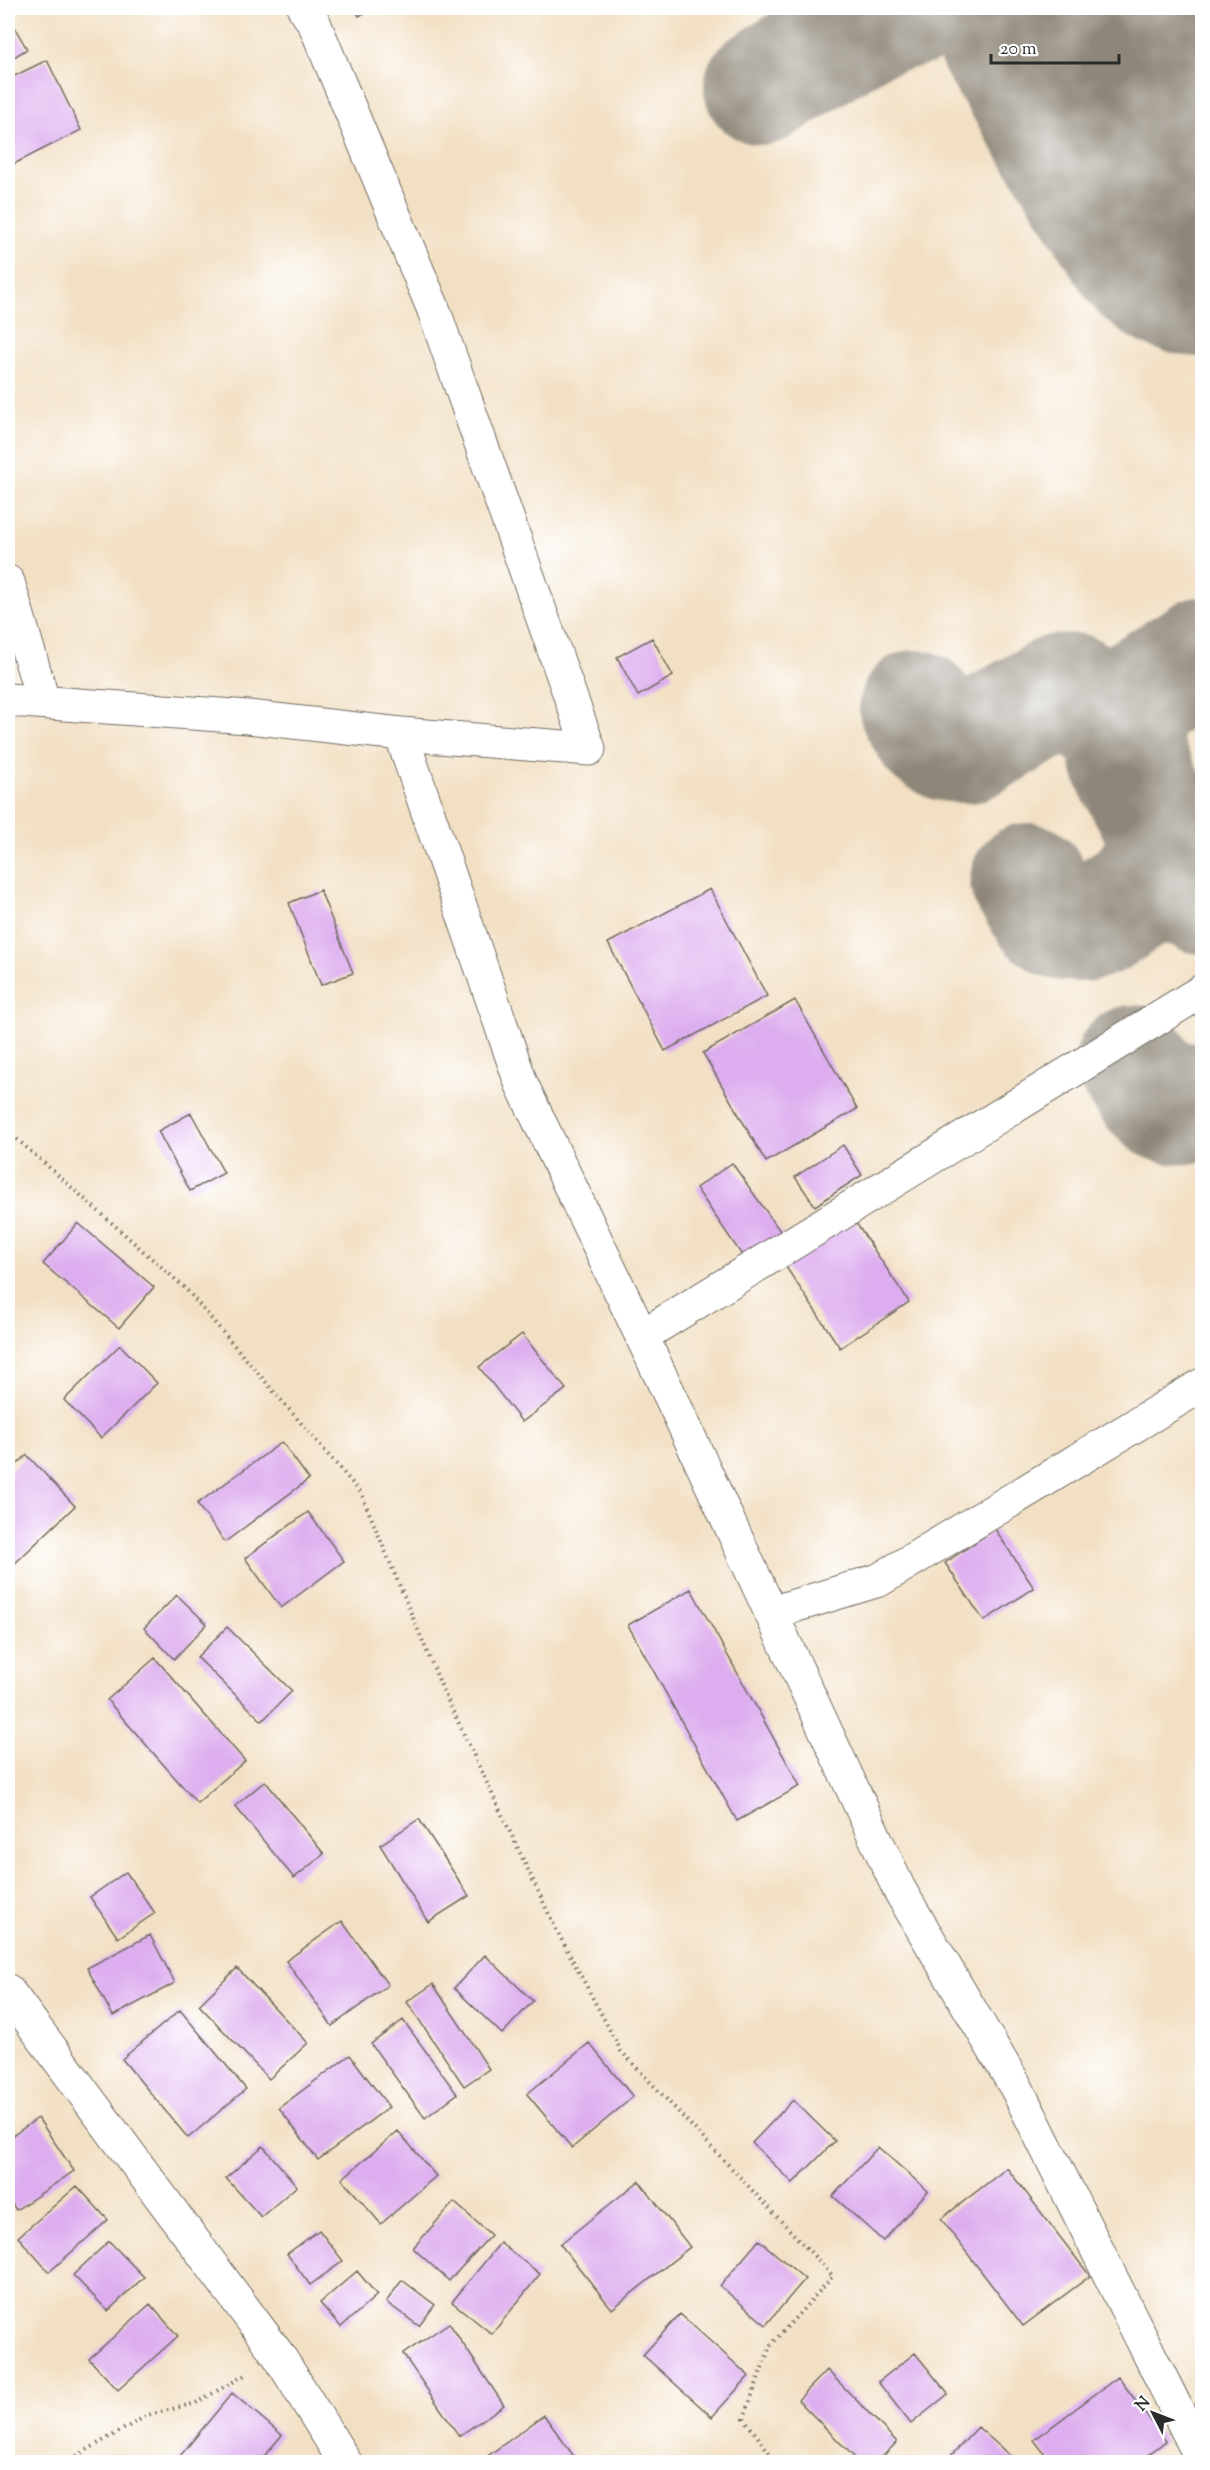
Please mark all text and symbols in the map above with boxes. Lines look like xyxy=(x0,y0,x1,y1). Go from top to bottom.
scale bar xyxy=(991,27,1118,65)
text: 20 m xyxy=(1000,37,1037,63)
north arrow xyxy=(1123,2383,1183,2443)
text: N xyxy=(1131,2392,1157,2417)

